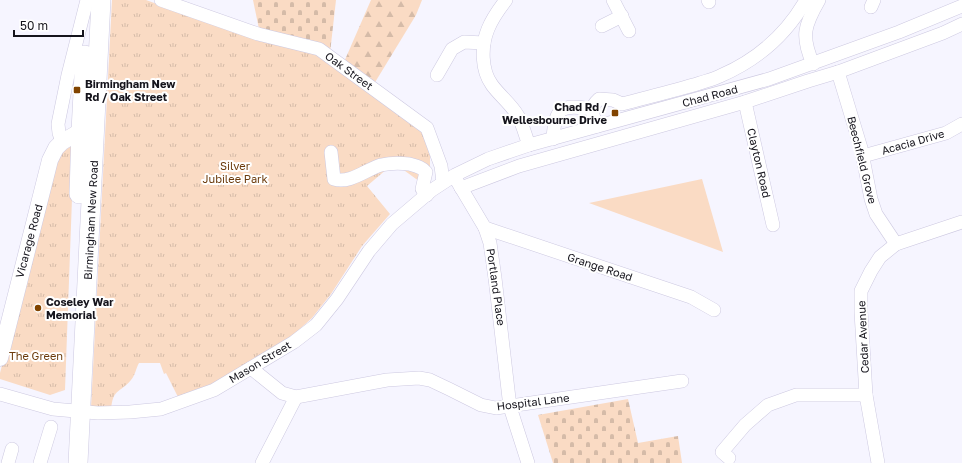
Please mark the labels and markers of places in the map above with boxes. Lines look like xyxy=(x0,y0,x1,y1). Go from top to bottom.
place label: Birmingham New Rd / Oak Street xyxy=(85,77,176,103)
marker: Birmingham New Rd / Oak Street xyxy=(72,85,82,95)
place label: Chad Rd / Wellesbourne Drive xyxy=(502,100,608,126)
marker: Chad Rd / Wellesbourne Drive xyxy=(610,108,620,118)
place label: Coseley War Memorial xyxy=(46,295,114,321)
marker: Coseley War Memorial xyxy=(33,303,43,313)

